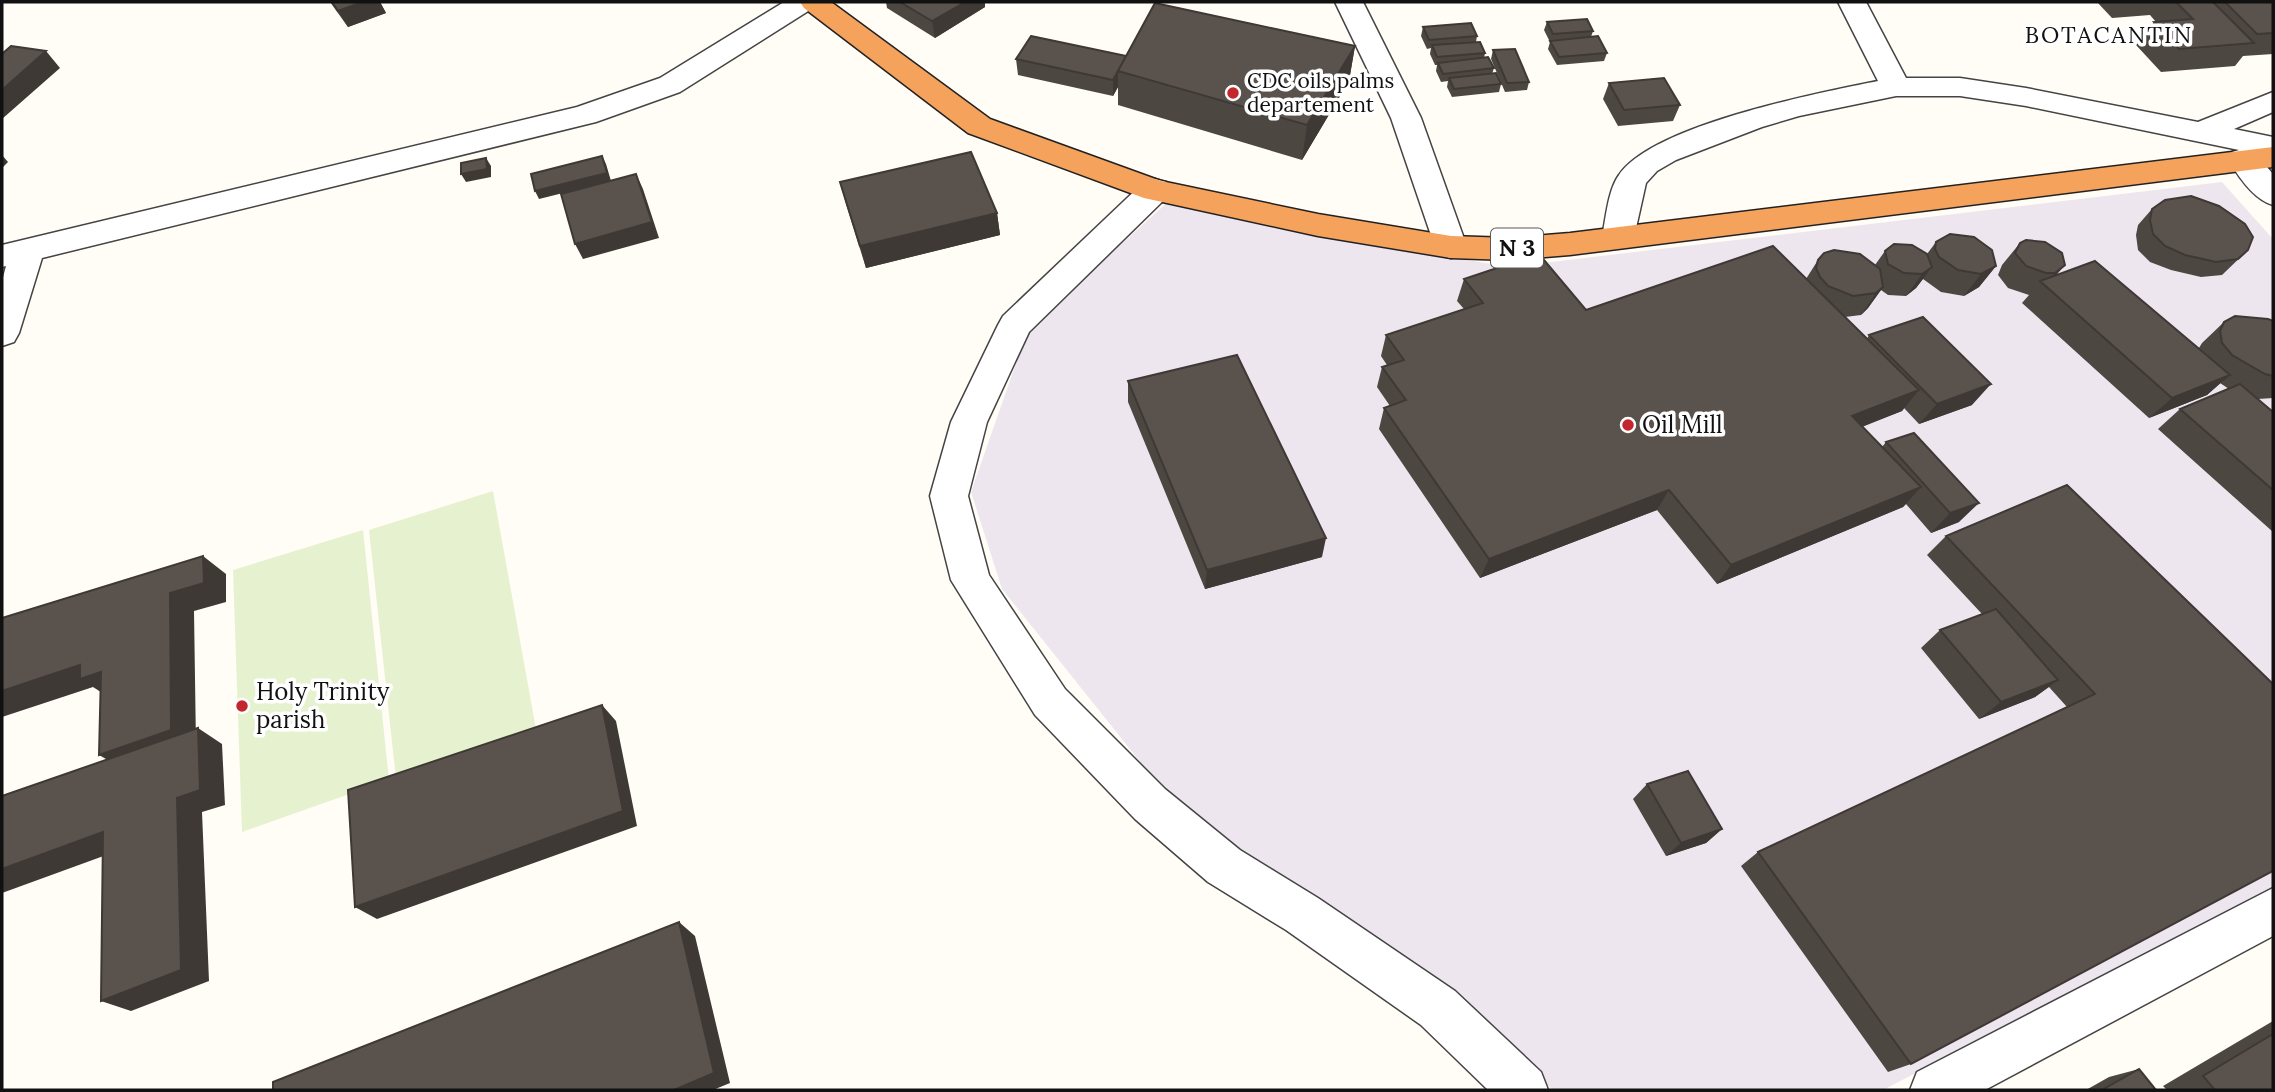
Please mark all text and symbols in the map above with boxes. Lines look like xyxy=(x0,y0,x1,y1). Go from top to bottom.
district label: BOTACANTIN xyxy=(2025,20,2193,49)
place label: CDC oils palms departement xyxy=(1247,67,1394,118)
marker: CDC oils palms departement xyxy=(1225,85,1241,101)
road number: N 3 xyxy=(1491,229,1543,268)
place label: Oil Mill xyxy=(1642,409,1722,440)
marker: Oil Mill xyxy=(1620,417,1636,433)
place label: Holy Trinity parish xyxy=(256,676,390,735)
marker: Holy Trinity parish xyxy=(234,698,250,714)

